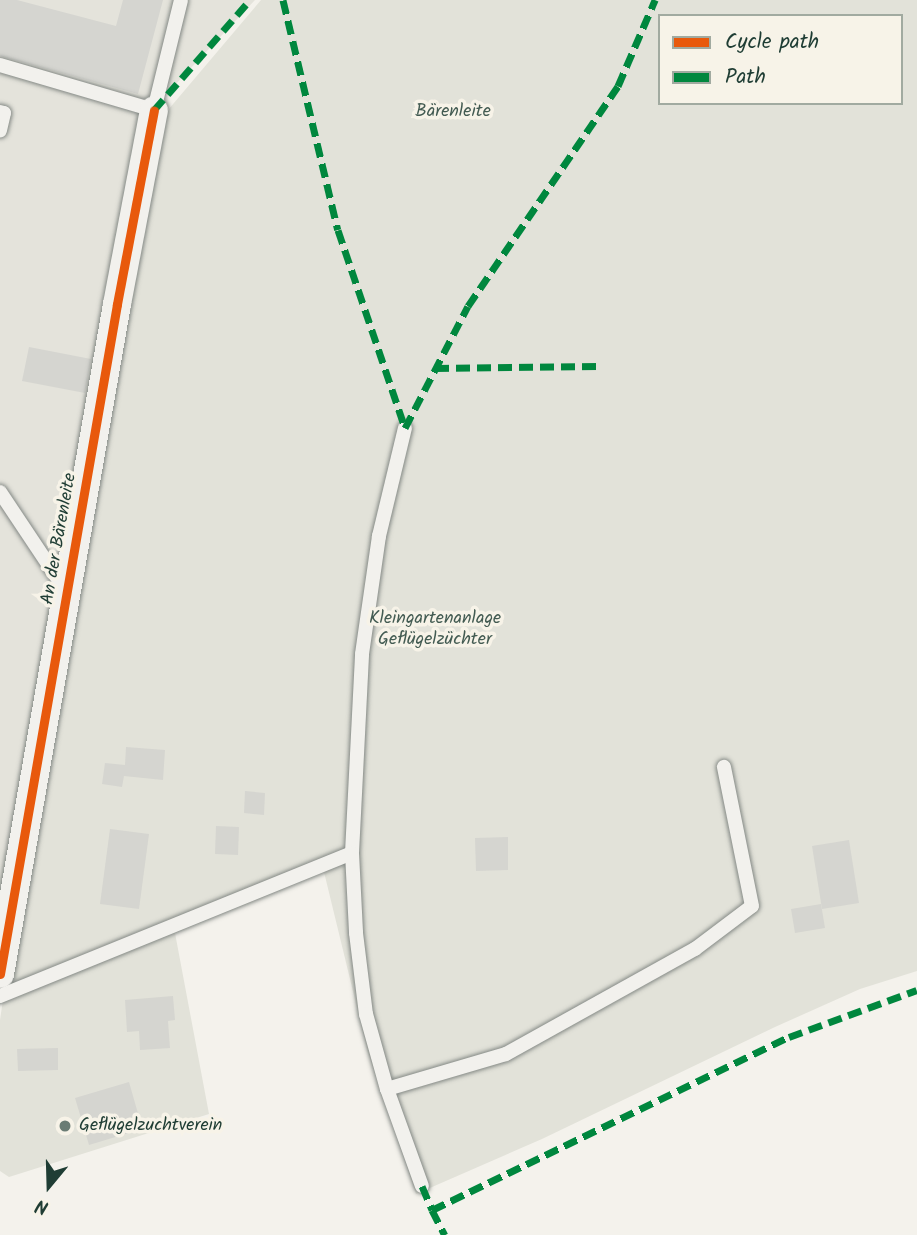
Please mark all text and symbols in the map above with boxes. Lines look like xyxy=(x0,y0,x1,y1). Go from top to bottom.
legend xyxy=(658,14,903,105)
text: Cycle path xyxy=(725,26,819,59)
text: Path xyxy=(725,61,766,94)
park label: Bärenleite xyxy=(415,101,491,123)
street label: An der Bärenleite xyxy=(38,471,82,607)
park label: Kleingartenanlage Geflügelzüchter xyxy=(369,609,501,652)
place label: Geflügelzuchtverein xyxy=(79,1115,222,1137)
marker: Geflügelzuchtverein xyxy=(57,1118,73,1134)
north arrow xyxy=(14,1151,84,1221)
text: N xyxy=(32,1190,53,1222)

